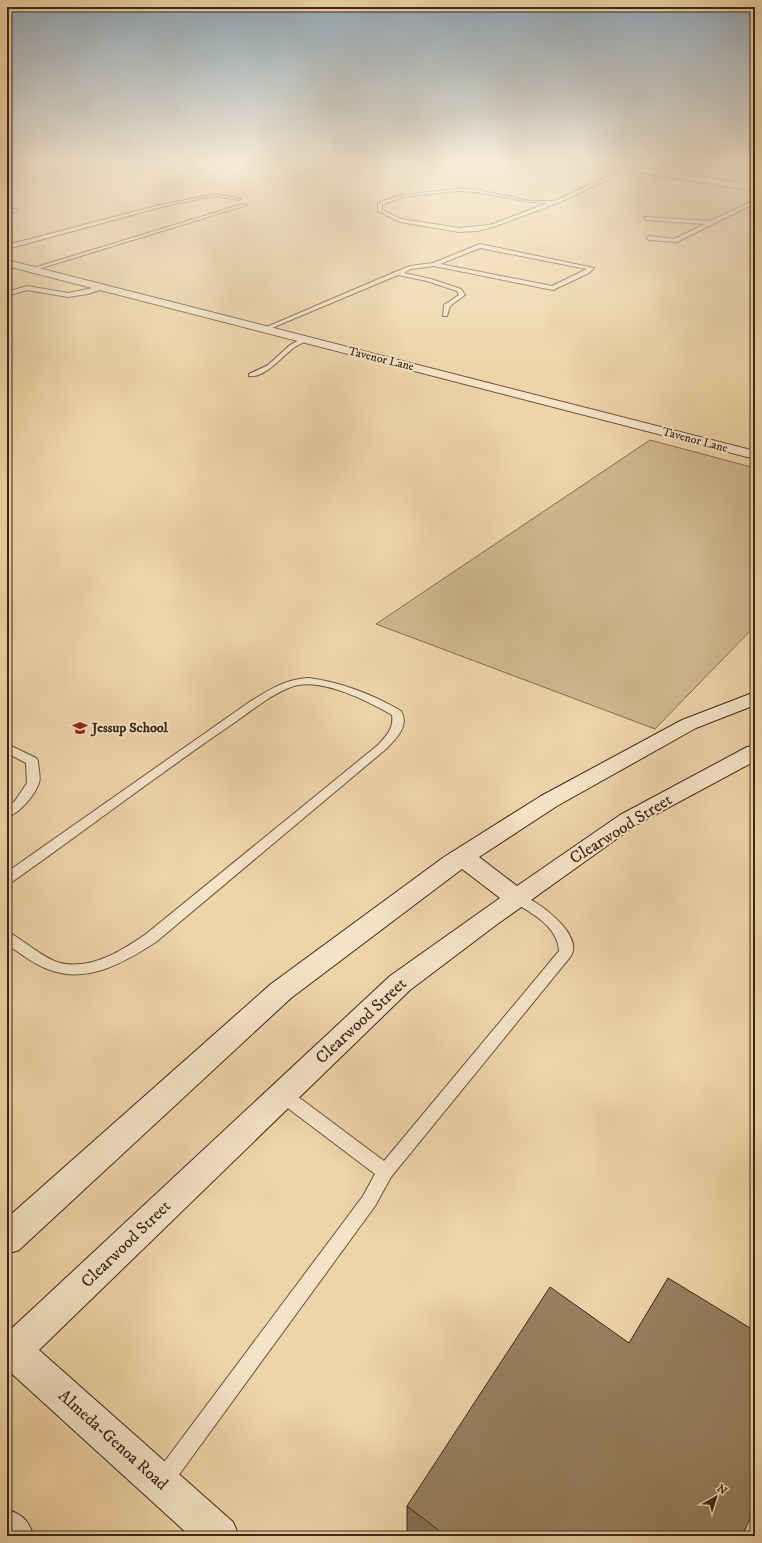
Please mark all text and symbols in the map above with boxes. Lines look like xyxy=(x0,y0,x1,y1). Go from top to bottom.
street label: Tavenor Lane xyxy=(347,344,415,374)
street label: Tavenor Lane xyxy=(661,424,729,456)
school or university icon: Jessup School xyxy=(71,719,89,737)
place label: Jessup School xyxy=(90,719,168,737)
street label: Clearwood Street xyxy=(566,788,677,869)
street label: Clearwood Street xyxy=(311,973,412,1069)
street label: Clearwood Street xyxy=(76,1195,176,1292)
street label: Almeda-Genoa Road xyxy=(53,1385,173,1495)
north arrow xyxy=(696,1477,736,1517)
text: N xyxy=(714,1482,730,1498)

